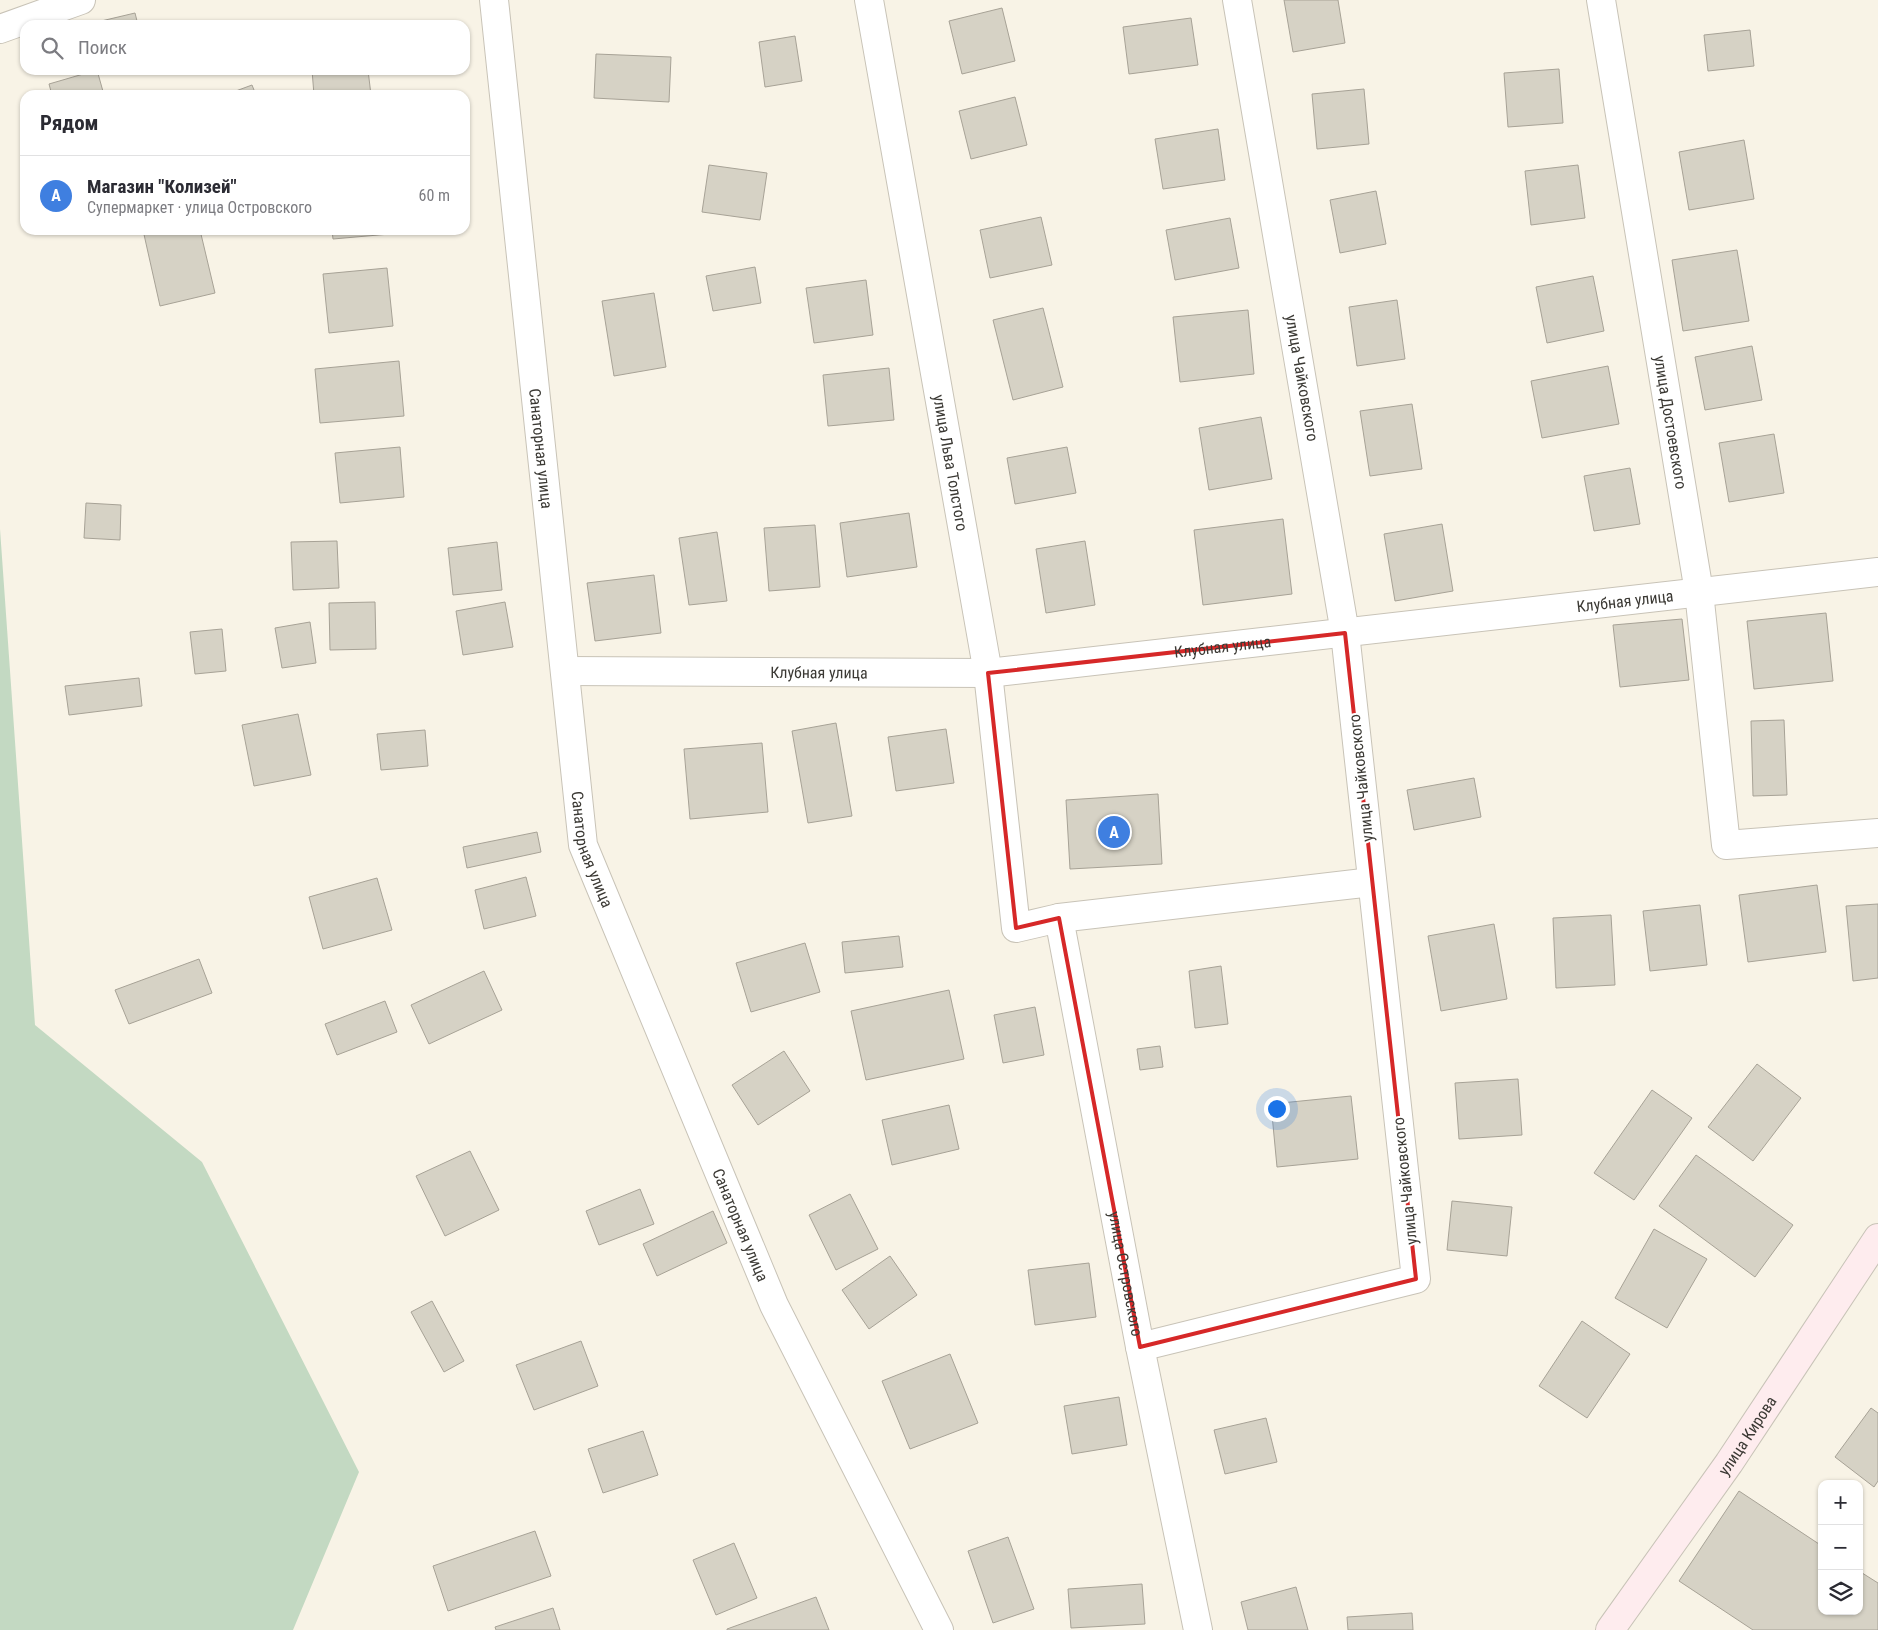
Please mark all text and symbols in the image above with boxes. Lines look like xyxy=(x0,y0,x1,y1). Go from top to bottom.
search box xyxy=(20,20,470,75)
icon: search xyxy=(38,34,66,62)
text: Поиск xyxy=(78,36,127,59)
text: Рядом xyxy=(40,111,99,135)
text: Магазин "Колизей" xyxy=(87,175,237,198)
text: A xyxy=(51,186,61,205)
text: 60 m xyxy=(418,186,450,205)
text: Супермаркет · улица Островского xyxy=(87,198,312,217)
street label: улица Чайковского xyxy=(1282,313,1322,443)
street label: улица Достоевского xyxy=(1650,354,1691,491)
street label: Санаторная улица xyxy=(525,387,557,510)
street label: улица Льва Толстого xyxy=(929,393,972,533)
street label: Клубная улица xyxy=(1575,586,1674,616)
street label: Клубная улица xyxy=(1173,631,1272,661)
street label: Клубная улица xyxy=(770,662,868,682)
street label: улица Чайковского xyxy=(1345,713,1377,843)
street label: Санаторная улица xyxy=(568,790,617,910)
pin: A xyxy=(1098,813,1130,851)
your location xyxy=(1264,1096,1290,1122)
street label: улица Чайковского xyxy=(1389,1116,1421,1246)
street label: Санаторная улица xyxy=(709,1165,773,1284)
street label: улица Островского xyxy=(1105,1210,1147,1338)
street label: улица Кирова xyxy=(1714,1392,1780,1479)
map controls xyxy=(1818,1480,1863,1615)
button: + xyxy=(1818,1480,1863,1525)
button: − xyxy=(1818,1525,1863,1570)
button: layers xyxy=(1818,1570,1863,1615)

